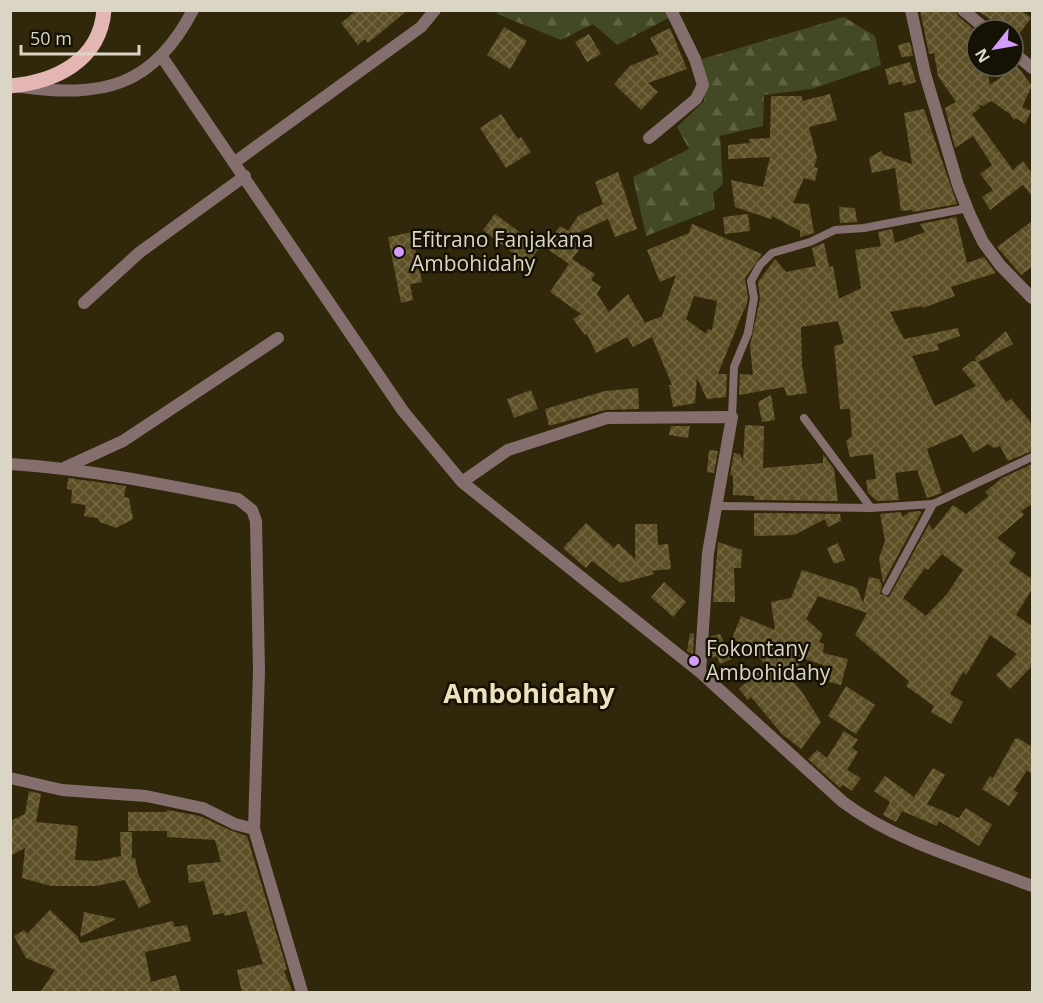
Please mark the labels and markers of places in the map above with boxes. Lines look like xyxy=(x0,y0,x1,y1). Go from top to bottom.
place label: Efitrano Fanjakana Ambohidahy xyxy=(411,225,593,277)
marker: Efitrano Fanjakana Ambohidahy xyxy=(392,245,406,259)
place label: Fokontany Ambohidahy xyxy=(706,634,831,686)
marker: Fokontany Ambohidahy xyxy=(687,654,701,668)

